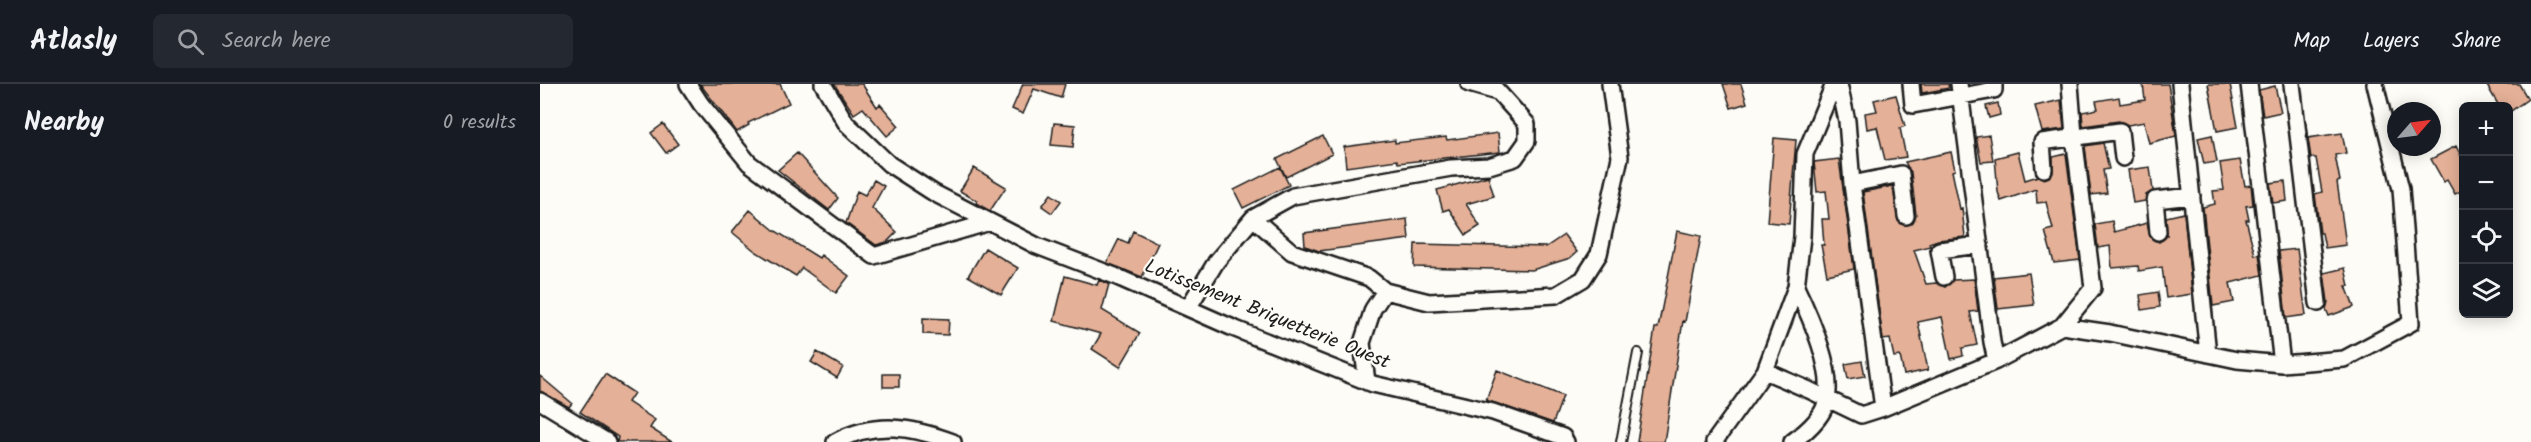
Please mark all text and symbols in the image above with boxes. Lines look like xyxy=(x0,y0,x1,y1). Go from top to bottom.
search box xyxy=(153,14,573,68)
text: Atlasly xyxy=(30,19,117,64)
text: Search here xyxy=(222,24,331,59)
icon: search xyxy=(174,25,207,58)
text: Map xyxy=(2293,25,2330,58)
text: Layers xyxy=(2363,25,2419,58)
text: Share xyxy=(2452,25,2501,58)
text: Nearby xyxy=(24,102,104,144)
north arrow xyxy=(2387,102,2441,156)
map controls xyxy=(2459,102,2513,318)
button: + xyxy=(2459,102,2513,156)
text: 0 results xyxy=(443,107,516,139)
button: − xyxy=(2459,156,2513,210)
button: locate xyxy=(2459,210,2513,264)
street label: Lotissement Briquetterie Ouest xyxy=(1139,251,1395,379)
button: layers xyxy=(2459,264,2513,318)

